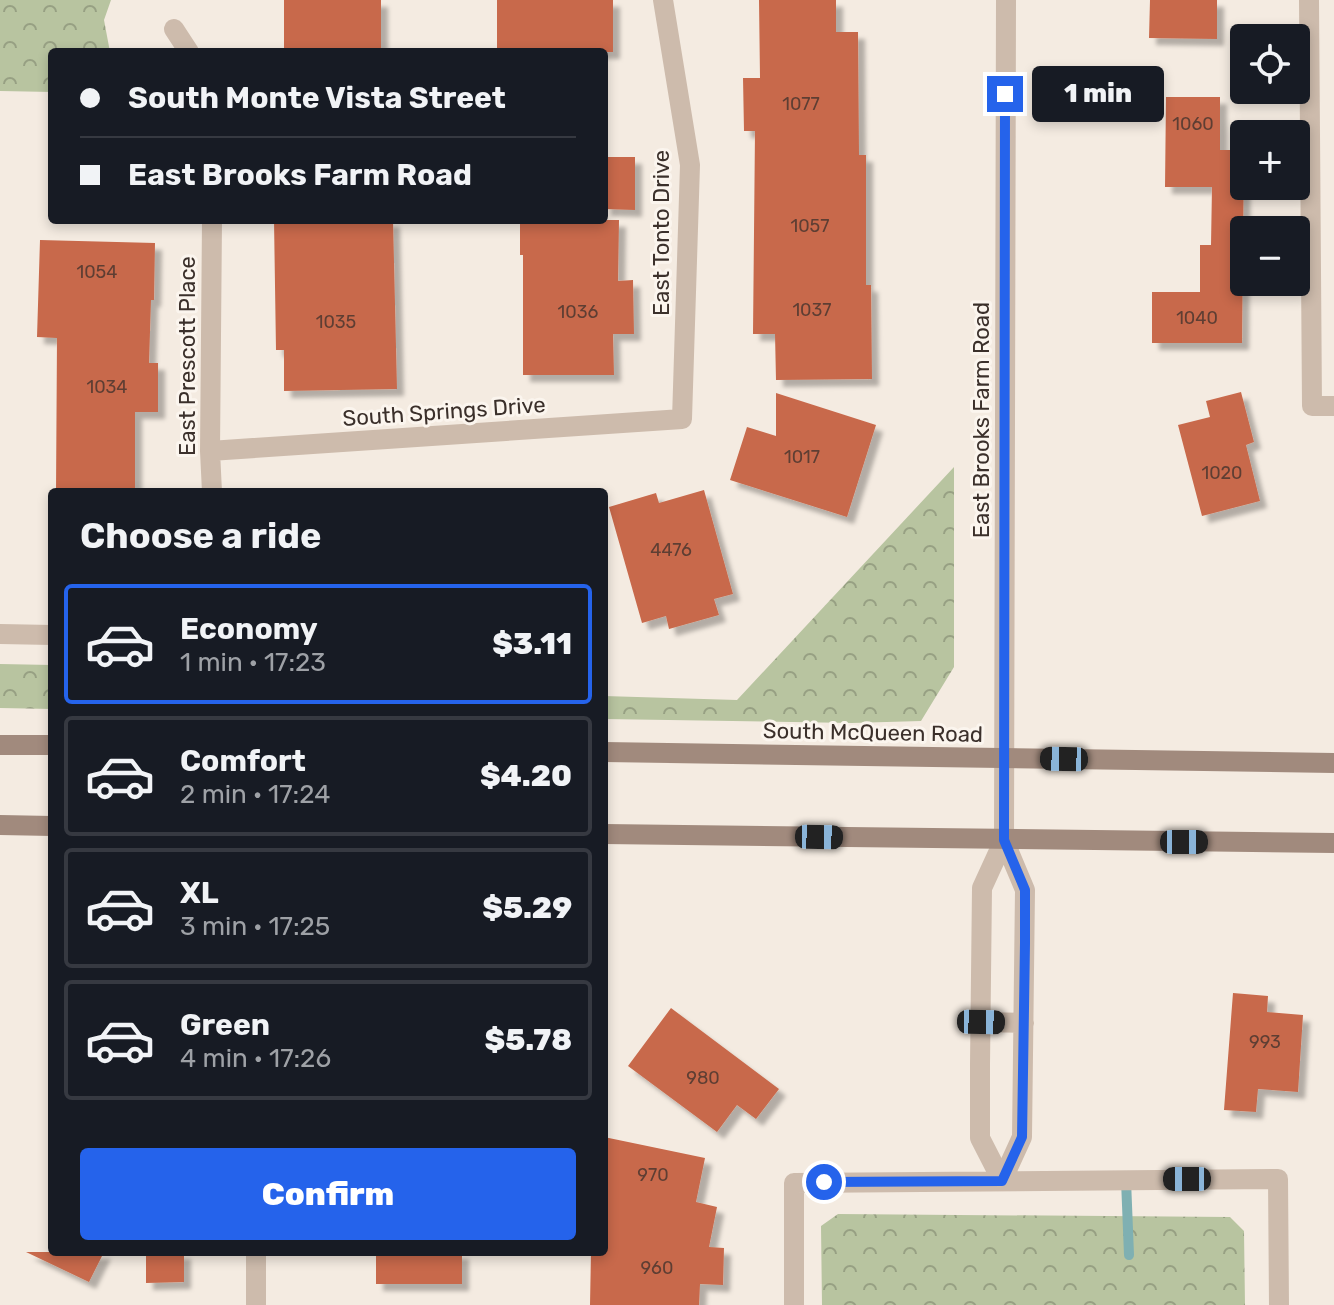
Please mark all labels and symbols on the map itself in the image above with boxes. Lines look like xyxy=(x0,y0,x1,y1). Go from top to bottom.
callout: 1 min xyxy=(1033,66,1165,122)
route end xyxy=(987,76,1023,112)
house number: 1077 xyxy=(782,93,820,115)
house number: 1060 xyxy=(1172,113,1214,135)
street label: East Tonto Drive xyxy=(648,150,675,316)
house number: 1057 xyxy=(790,215,830,237)
street label: East Prescott Place xyxy=(174,256,201,456)
house number: 1054 xyxy=(76,261,118,283)
house number: 1037 xyxy=(792,299,832,321)
house number: 1036 xyxy=(558,301,599,323)
street label: East Brooks Farm Road xyxy=(968,302,995,538)
house number: 1040 xyxy=(1176,307,1218,329)
house number: 1035 xyxy=(316,311,356,333)
house number: 1034 xyxy=(86,376,128,398)
street label: South Springs Drive xyxy=(342,391,546,432)
house number: 1017 xyxy=(784,446,820,468)
house number: 1020 xyxy=(1201,462,1243,484)
house number: 4476 xyxy=(650,539,692,561)
street label: South McQueen Road xyxy=(763,717,983,748)
car xyxy=(1040,747,1088,771)
car xyxy=(795,825,843,849)
car xyxy=(1160,830,1208,854)
car xyxy=(957,1010,1005,1034)
house number: 993 xyxy=(1249,1031,1281,1053)
house number: 980 xyxy=(686,1067,720,1089)
house number: 970 xyxy=(637,1164,669,1186)
route start xyxy=(806,1164,842,1200)
car xyxy=(1163,1167,1211,1191)
house number: 960 xyxy=(641,1257,673,1279)

